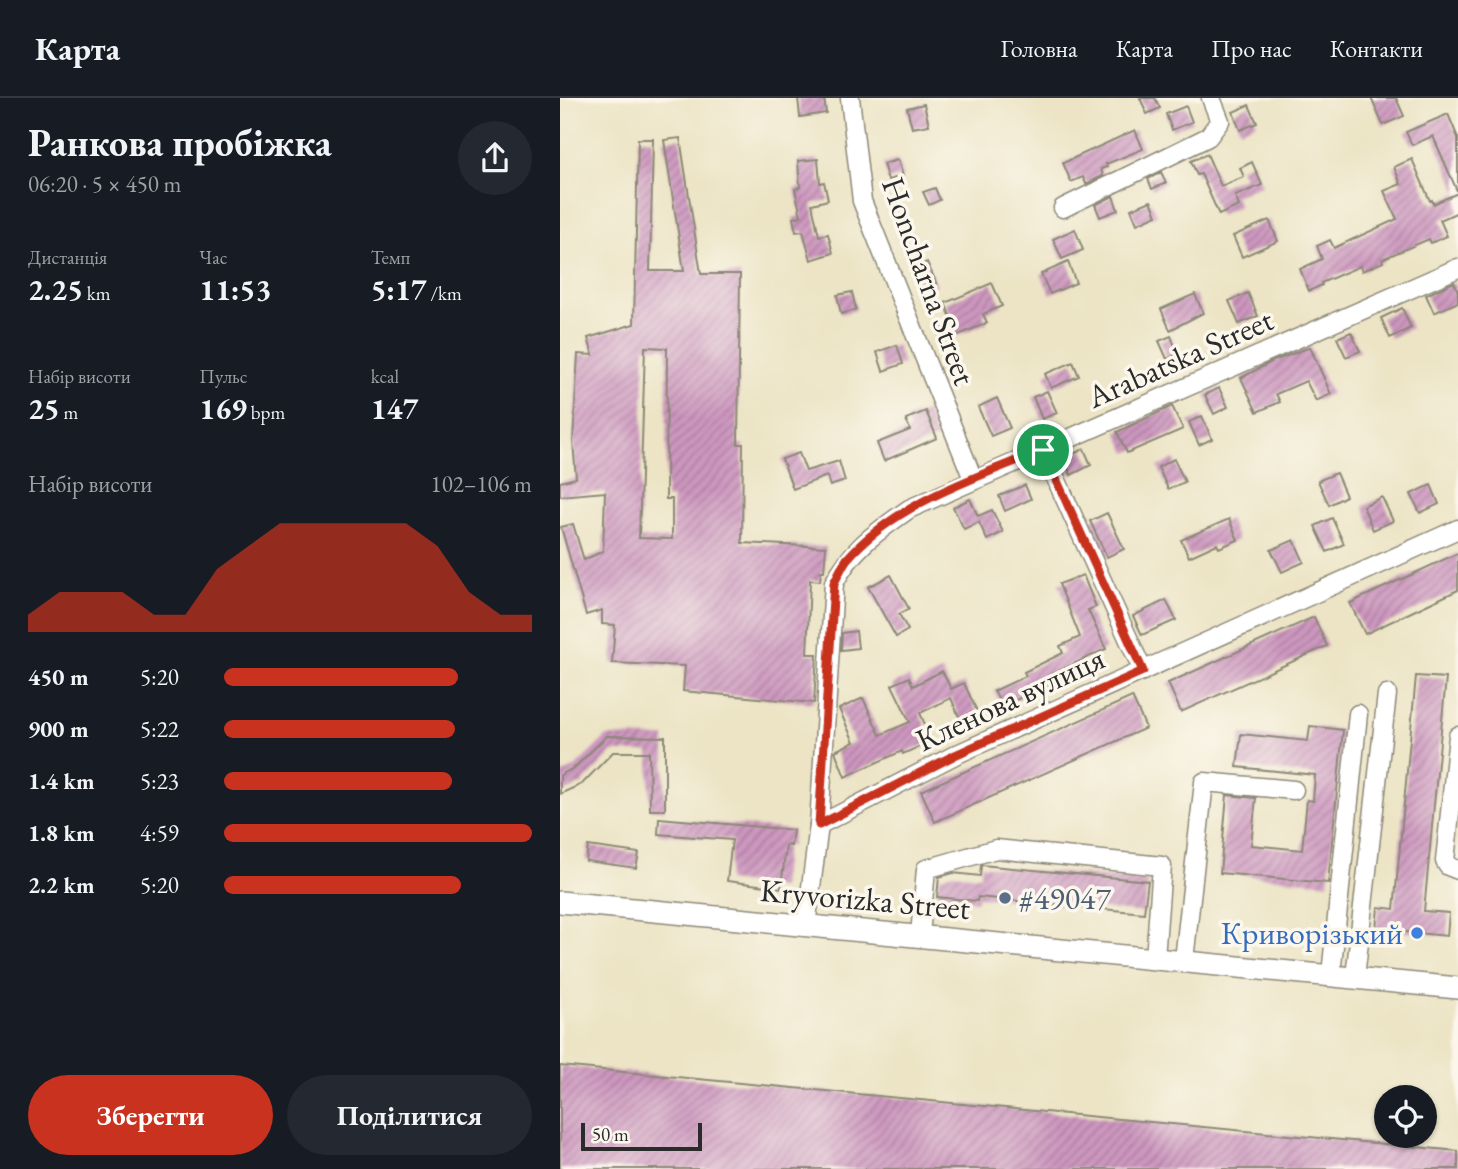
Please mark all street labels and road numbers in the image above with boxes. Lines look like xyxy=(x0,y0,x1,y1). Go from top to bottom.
street label: Honcharna Street xyxy=(872,171,986,391)
street label: Arabatska Street xyxy=(1080,298,1279,418)
street label: Кленова вулиця xyxy=(909,637,1111,761)
street label: Kryvorizka Street xyxy=(758,869,972,929)

